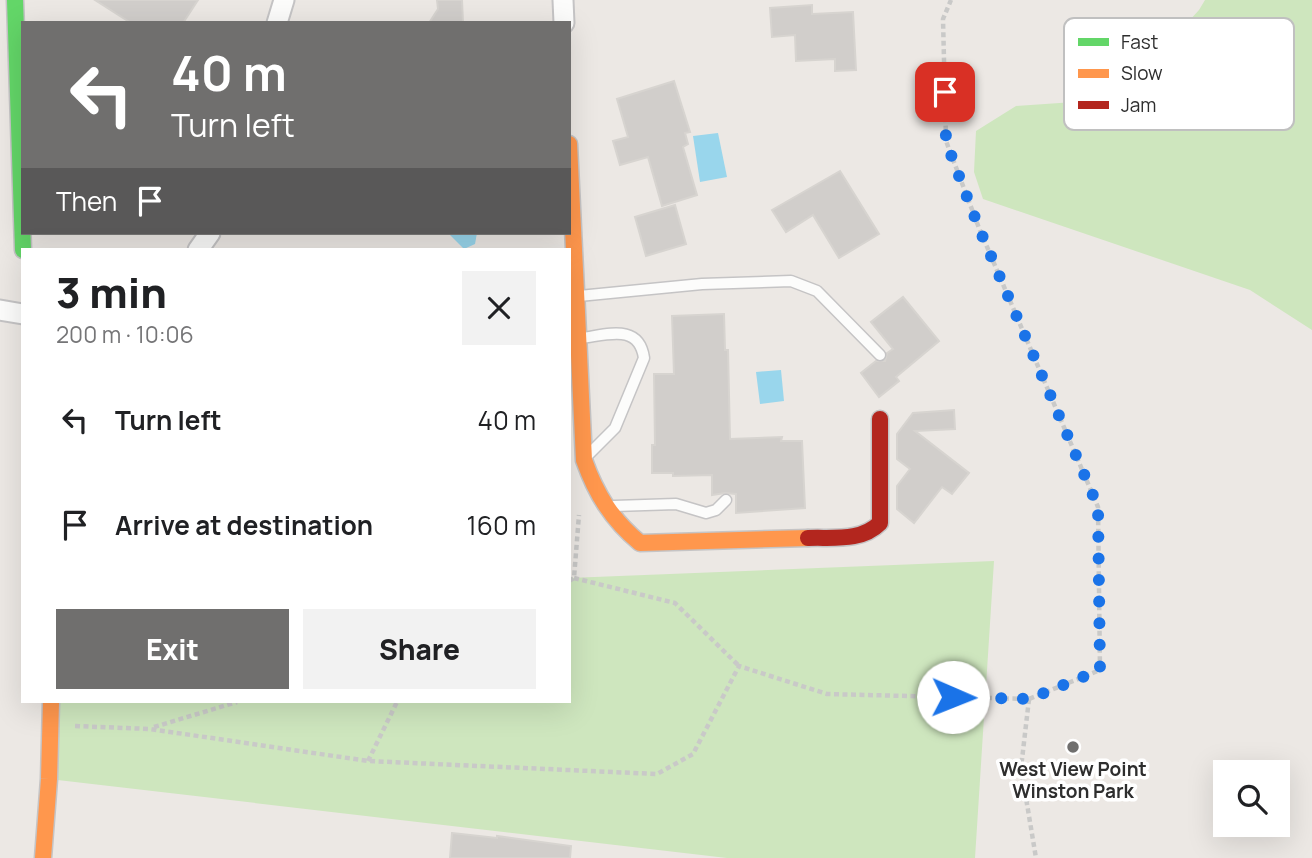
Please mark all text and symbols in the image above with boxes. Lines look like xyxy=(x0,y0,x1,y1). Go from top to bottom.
legend xyxy=(1064,18,1294,130)
text: Fast xyxy=(1121,29,1158,55)
text: 40 m xyxy=(171,39,287,106)
icon: left xyxy=(56,49,147,140)
text: Slow xyxy=(1121,60,1163,86)
pin xyxy=(915,62,975,122)
icon: arrive xyxy=(926,73,964,111)
text: Jam xyxy=(1121,92,1156,118)
text: Turn left xyxy=(171,103,295,147)
icon: arrive xyxy=(131,182,169,220)
text: Then xyxy=(56,183,117,219)
text: 3 min xyxy=(56,263,167,321)
button: close xyxy=(462,271,536,345)
text: 200 m · 10:06 xyxy=(56,318,194,350)
icon: left xyxy=(56,401,94,439)
text: Turn left xyxy=(115,402,222,438)
text: 40 m xyxy=(478,402,536,438)
icon: arrive xyxy=(56,506,94,544)
text: Arrive at destination xyxy=(115,507,373,543)
text: 160 m xyxy=(467,507,536,543)
button: Exit xyxy=(56,609,289,689)
button: Share xyxy=(303,609,536,689)
position arrow xyxy=(916,660,990,734)
marker: West View Point Winston Park xyxy=(1065,739,1081,755)
place label: West View Point Winston Park xyxy=(999,756,1147,804)
map controls xyxy=(1213,760,1290,837)
button: search xyxy=(1213,760,1290,837)

